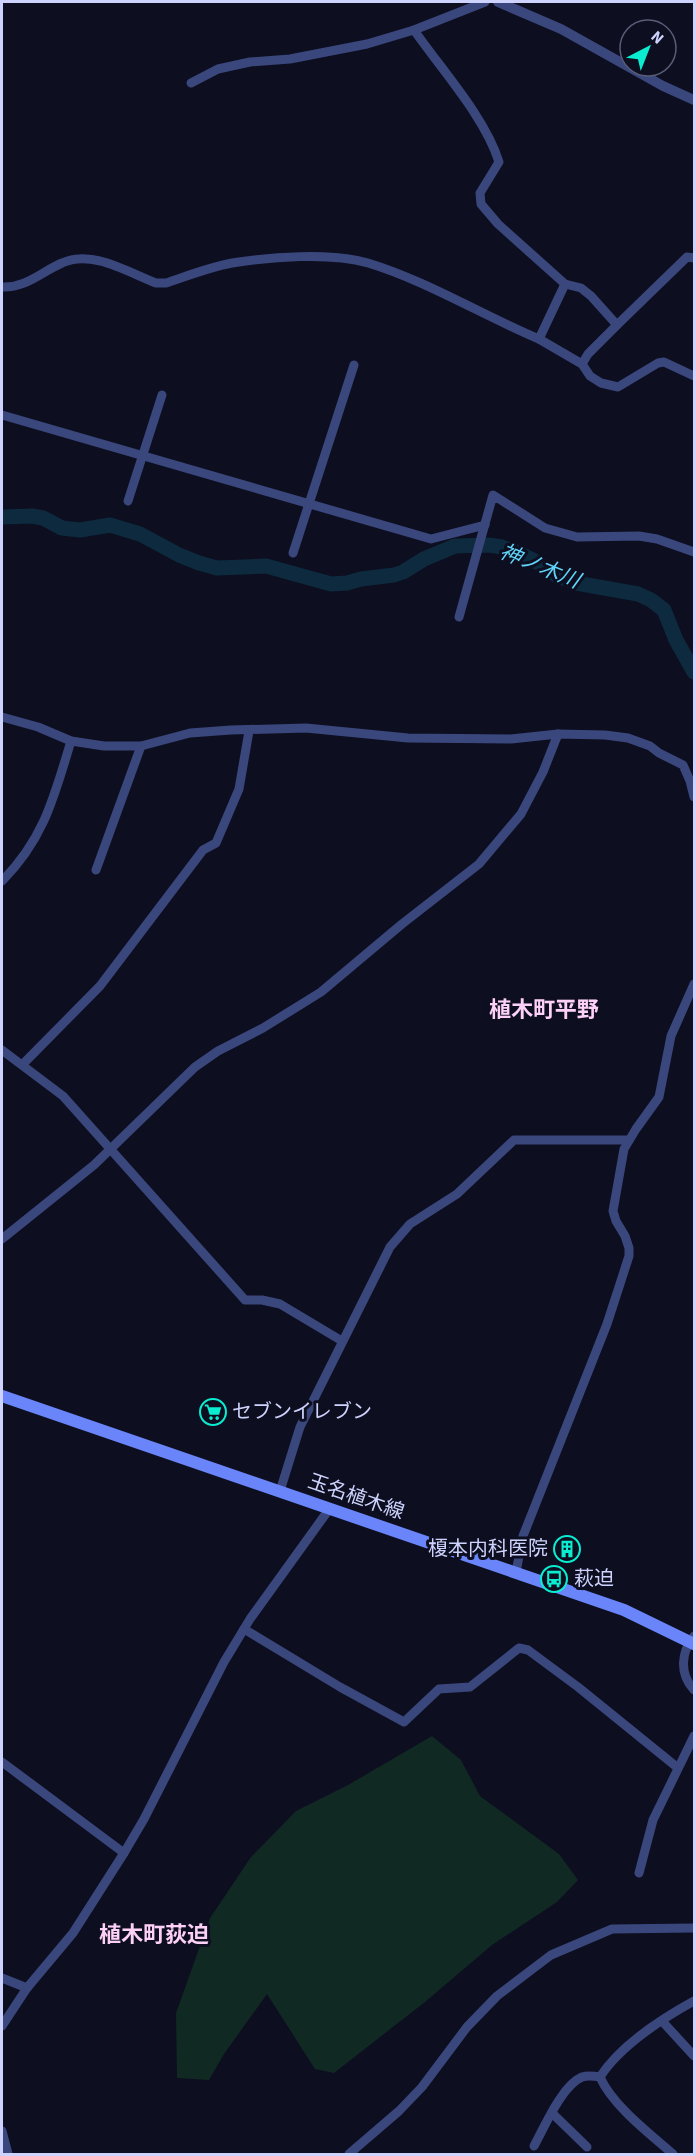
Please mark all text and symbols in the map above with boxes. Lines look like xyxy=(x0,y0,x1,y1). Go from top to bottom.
north arrow xyxy=(618,18,678,78)
text: N xyxy=(646,26,669,49)
water label: 神ノ木川 xyxy=(495,536,586,596)
district label: 植木町平野 xyxy=(489,994,599,1026)
supermarket icon: セブンイレブン xyxy=(198,1397,228,1427)
place label: セブンイレブン xyxy=(232,1398,372,1426)
street label: 玉名植木線 xyxy=(304,1467,408,1527)
building icon: 榎本内科医院 xyxy=(552,1534,582,1564)
place label: 榎本内科医院 xyxy=(428,1535,548,1563)
bus stop icon: 萩迫 xyxy=(539,1564,569,1594)
place label: 萩迫 xyxy=(574,1565,614,1593)
district label: 植木町荻迫 xyxy=(99,1919,209,1951)

